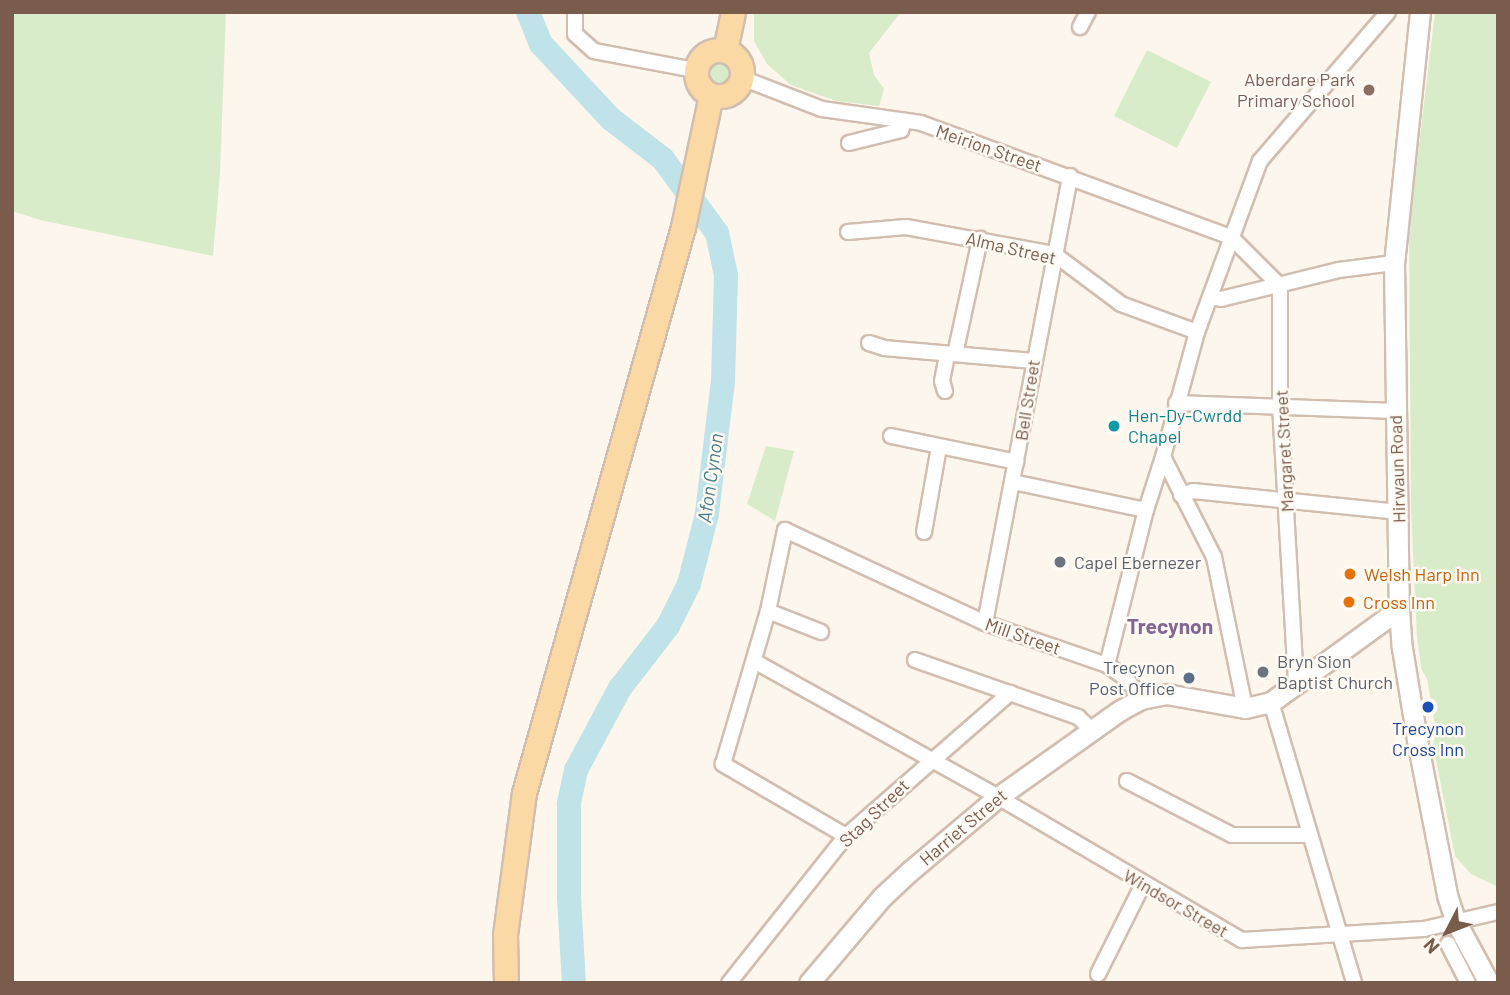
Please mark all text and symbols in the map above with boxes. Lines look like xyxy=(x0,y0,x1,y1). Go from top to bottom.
place label: Aberdare Park Primary School xyxy=(1237,69,1355,112)
marker: Aberdare Park Primary School xyxy=(1361,82,1377,98)
street label: Meirion Street xyxy=(933,120,1045,176)
street label: Alma Street xyxy=(964,227,1058,269)
street label: Bell Street xyxy=(1010,358,1044,442)
street label: Margaret Street xyxy=(1270,389,1298,513)
place label: Hen-Dy-Cwrdd Chapel xyxy=(1128,405,1242,448)
street label: Hirwaun Road xyxy=(1384,415,1410,523)
marker: Hen-Dy-Cwrdd Chapel xyxy=(1106,418,1122,434)
water label: Afon Cynon xyxy=(692,432,728,524)
place label: Capel Ebernezer xyxy=(1074,551,1201,573)
marker: Capel Ebernezer xyxy=(1052,554,1068,570)
place label: Welsh Harp Inn xyxy=(1364,563,1480,585)
marker: Welsh Harp Inn xyxy=(1342,566,1358,582)
place label: Cross Inn xyxy=(1363,591,1435,613)
marker: Cross Inn xyxy=(1341,594,1357,610)
street label: Mill Street xyxy=(982,613,1064,659)
district label: Trecynon xyxy=(1127,613,1213,639)
place label: Bryn Sion Baptist Church xyxy=(1277,651,1393,694)
place label: Trecynon Post Office xyxy=(1089,657,1175,700)
marker: Bryn Sion Baptist Church xyxy=(1255,664,1271,680)
marker: Trecynon Post Office xyxy=(1181,670,1197,686)
marker: Trecynon Cross Inn xyxy=(1420,699,1436,715)
place label: Trecynon Cross Inn xyxy=(1392,718,1464,760)
street label: Stag Street xyxy=(835,774,913,852)
street label: Harriet Street xyxy=(915,784,1011,870)
street label: Windsor Street xyxy=(1120,864,1232,942)
north arrow xyxy=(1412,897,1482,967)
text: N xyxy=(1418,934,1444,959)

